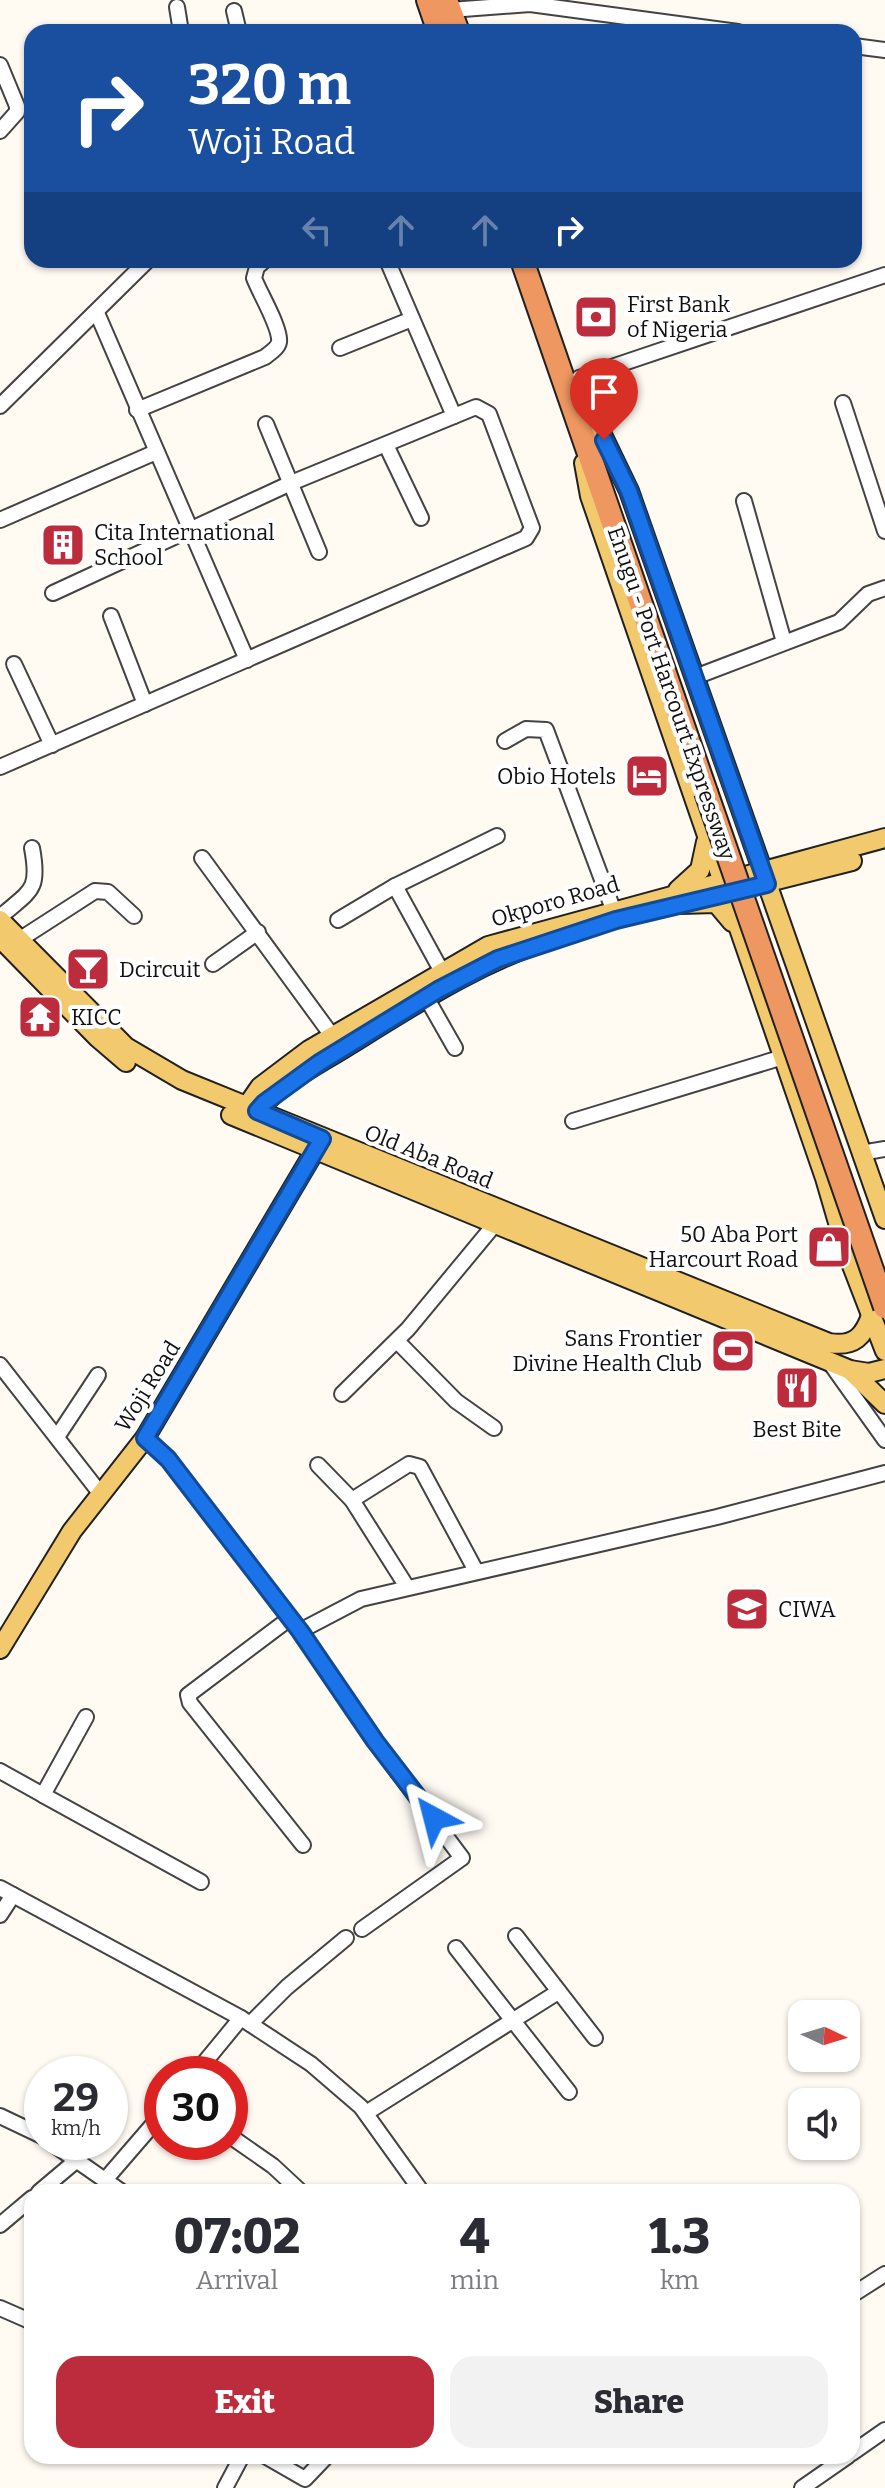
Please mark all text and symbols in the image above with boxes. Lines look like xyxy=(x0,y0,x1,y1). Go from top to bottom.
text: 320 m xyxy=(188,52,351,119)
icon: right xyxy=(56,56,160,160)
text: Woji Road xyxy=(188,120,355,164)
icon: left xyxy=(295,208,339,252)
icon: ahead xyxy=(379,208,423,252)
icon: ahead xyxy=(463,208,507,252)
icon: right xyxy=(547,208,591,252)
place label: First Bank of Nigeria xyxy=(627,291,731,343)
bank icon: First Bank of Nigeria xyxy=(572,293,620,341)
pin xyxy=(570,358,638,440)
icon: arrive xyxy=(582,370,626,414)
place label: Cita International School xyxy=(94,519,275,571)
building icon: Cita International School xyxy=(39,521,87,569)
street label: Enugu - Port Harcourt Expressway xyxy=(602,523,742,864)
hotel icon: Obio Hotels xyxy=(623,752,671,800)
place label: Obio Hotels xyxy=(497,763,616,790)
street label: Okporo Road xyxy=(488,870,622,933)
bar icon: Dcircuit xyxy=(64,945,112,993)
place label: Dcircuit xyxy=(119,956,201,983)
temple icon: KICC xyxy=(16,993,64,1041)
place label: KICC xyxy=(71,1004,121,1031)
street label: Old Aba Road xyxy=(361,1118,497,1194)
place label: 50 Aba Port Harcourt Road xyxy=(649,1221,798,1273)
shop icon: 50 Aba Port Harcourt Road xyxy=(805,1223,853,1271)
place label: Sans Frontier Divine Health Club xyxy=(512,1325,702,1377)
sports icon: Sans Frontier Divine Health Club xyxy=(709,1327,757,1375)
street label: Woji Road xyxy=(109,1336,186,1437)
restaurant icon: Best Bite xyxy=(773,1364,821,1412)
place label: Best Bite xyxy=(753,1416,841,1443)
school or university icon: CIWA xyxy=(723,1585,771,1633)
place label: CIWA xyxy=(778,1596,836,1623)
position arrow xyxy=(392,1776,476,1860)
north arrow xyxy=(788,2000,860,2072)
map controls xyxy=(788,2000,860,2160)
speed limit sign: 30 xyxy=(144,2056,248,2160)
text: 29 xyxy=(53,2074,99,2122)
button: sound xyxy=(788,2088,860,2160)
text: km/h xyxy=(51,2116,101,2140)
text: 07:02 xyxy=(174,2208,300,2266)
text: 4 xyxy=(460,2208,489,2266)
text: 1.3 xyxy=(649,2208,710,2266)
text: Arrival xyxy=(196,2265,278,2296)
text: min xyxy=(450,2265,499,2296)
text: km xyxy=(660,2265,699,2296)
button: Exit xyxy=(56,2356,434,2448)
button: Share xyxy=(450,2356,828,2448)

